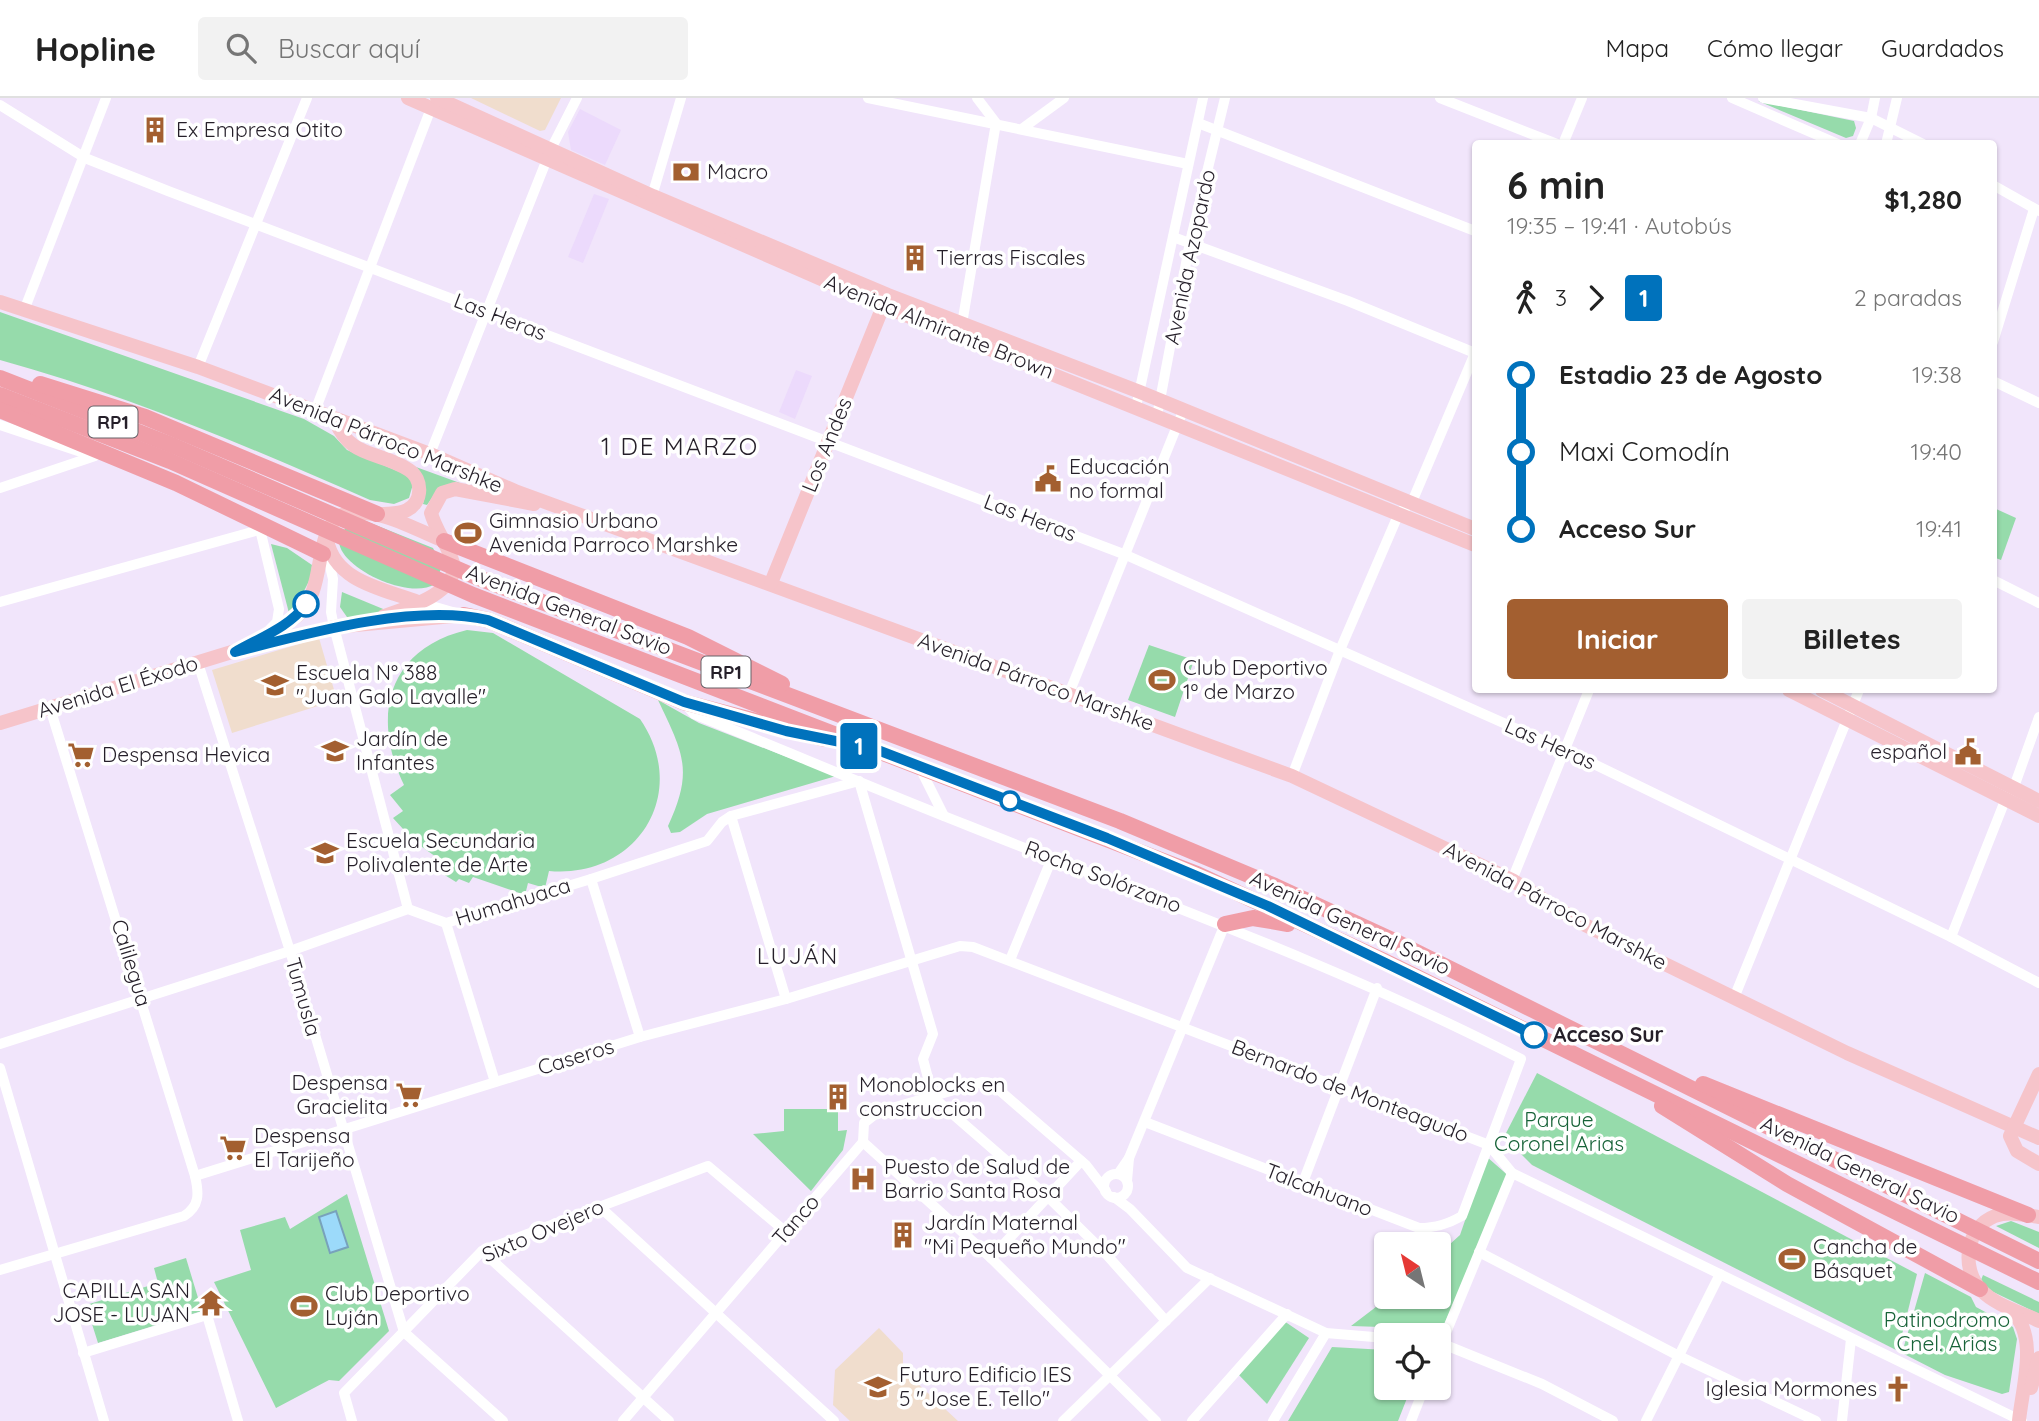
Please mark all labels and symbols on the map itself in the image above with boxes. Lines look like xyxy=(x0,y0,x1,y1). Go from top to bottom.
building icon: Ex Empresa Otito xyxy=(140,115,170,145)
place label: Ex Empresa Otito xyxy=(176,116,343,142)
bank icon: Macro xyxy=(671,157,701,187)
place label: Macro xyxy=(707,158,768,184)
street label: Avenida Azopardo xyxy=(1158,167,1220,347)
building icon: Tierras Fiscales xyxy=(900,243,930,273)
place label: Tierras Fiscales xyxy=(936,244,1085,270)
street label: Avenida Almirante Brown xyxy=(821,268,1058,384)
street label: Las Heras xyxy=(450,287,550,346)
street label: Avenida Párroco Marshke xyxy=(266,380,507,498)
street label: Los Andes xyxy=(795,394,857,496)
road number: RP1 xyxy=(88,406,138,438)
district label: 1 DE MARZO xyxy=(601,431,759,461)
place label: Educación no formal xyxy=(1069,453,1170,503)
public building icon: Educación no formal xyxy=(1033,464,1063,494)
street label: Las Heras xyxy=(980,488,1080,547)
place label: Gimnasio Urbano Avenida Parroco Marshke xyxy=(489,507,738,557)
sports icon: Gimnasio Urbano Avenida Parroco Marshke xyxy=(453,518,483,548)
street label: Avenida General Savio xyxy=(463,558,676,660)
unlabelled marker xyxy=(293,591,319,617)
street label: Avenida Párroco Marshke xyxy=(915,626,1158,736)
street label: Avenida El Éxodo xyxy=(34,649,201,723)
place label: Club Deportivo 1º de Marzo xyxy=(1183,654,1328,704)
road number: RP1 xyxy=(702,656,750,688)
place label: Escuela N° 388 "Juan Galo Lavalle" xyxy=(296,659,486,709)
sports icon: Club Deportivo 1º de Marzo xyxy=(1147,665,1177,695)
school or university icon: Escuela N° 388 "Juan Galo Lavalle" xyxy=(260,670,290,700)
street label: Las Heras xyxy=(1501,712,1600,775)
line badge: 1 xyxy=(836,723,882,769)
place label: Jardín de Infantes xyxy=(356,725,448,775)
school or university icon: Jardín de Infantes xyxy=(320,736,350,766)
public building icon: español xyxy=(1953,737,1983,767)
place label: español xyxy=(1870,738,1947,764)
supermarket icon: Despensa Hevica xyxy=(66,740,96,770)
place label: Despensa Hevica xyxy=(102,741,270,767)
unlabelled marker xyxy=(1000,791,1020,811)
place label: Escuela Secundaria Polivalente de Arte xyxy=(346,827,535,877)
street label: Rocha Solórzano xyxy=(1021,834,1185,918)
street label: Avenida Párroco Marshke xyxy=(1439,835,1672,975)
school or university icon: Escuela Secundaria Polivalente de Arte xyxy=(310,838,340,868)
street label: Avenida General Savio xyxy=(1246,864,1455,980)
street label: Humahuaca xyxy=(452,871,573,931)
street label: Calilegua xyxy=(106,916,158,1009)
district label: LUJÁN xyxy=(757,941,839,970)
street label: Tumusla xyxy=(280,954,328,1039)
place label: Acceso Sur xyxy=(1553,1021,1664,1047)
marker: Acceso Sur xyxy=(1521,1022,1547,1048)
street label: Caseros xyxy=(534,1032,617,1080)
street label: Bernardo de Monteagudo xyxy=(1228,1033,1473,1147)
place label: Despensa Gracielita xyxy=(292,1069,388,1119)
place label: Monoblocks en construccion xyxy=(859,1071,1006,1121)
supermarket icon: Despensa Gracielita xyxy=(394,1080,424,1110)
building icon: Monoblocks en construccion xyxy=(823,1082,853,1112)
park label: Parque Coronel Arias xyxy=(1494,1106,1624,1156)
street label: Avenida General Savio xyxy=(1757,1110,1964,1229)
place label: Despensa El Tarijeño xyxy=(254,1122,355,1172)
supermarket icon: Despensa El Tarijeño xyxy=(218,1133,248,1163)
place label: Puesto de Salud de Barrio Santa Rosa xyxy=(884,1153,1070,1203)
street label: Talcahuano xyxy=(1262,1157,1377,1221)
hospital icon: Puesto de Salud de Barrio Santa Rosa xyxy=(848,1164,878,1194)
street label: Tanco xyxy=(766,1189,824,1250)
street label: Sixto Ovejero xyxy=(478,1193,607,1267)
place label: Jardín Maternal "Mi Pequeño Mundo" xyxy=(924,1209,1126,1259)
building icon: Jardín Maternal "Mi Pequeño Mundo" xyxy=(888,1220,918,1250)
north arrow xyxy=(1374,1232,1451,1309)
place label: Cancha de Básquet xyxy=(1813,1233,1917,1283)
sports icon: Cancha de Básquet xyxy=(1777,1244,1807,1274)
place label: CAPILLA SAN JOSE - LUJAN xyxy=(52,1277,190,1327)
place label: Club Deportivo Luján xyxy=(325,1280,470,1330)
temple icon: CAPILLA SAN JOSE - LUJAN xyxy=(196,1288,226,1318)
sports icon: Club Deportivo Luján xyxy=(289,1291,319,1321)
park label: Patinodromo Cnel. Arias xyxy=(1884,1306,2010,1356)
place label: Futuro Edificio IES 5 "Jose E. Tello" xyxy=(899,1361,1071,1411)
school or university icon: Futuro Edificio IES 5 "Jose E. Tello" xyxy=(863,1372,893,1402)
church icon: Iglesia Mormones xyxy=(1883,1374,1913,1404)
place label: Iglesia Mormones xyxy=(1706,1375,1877,1401)

